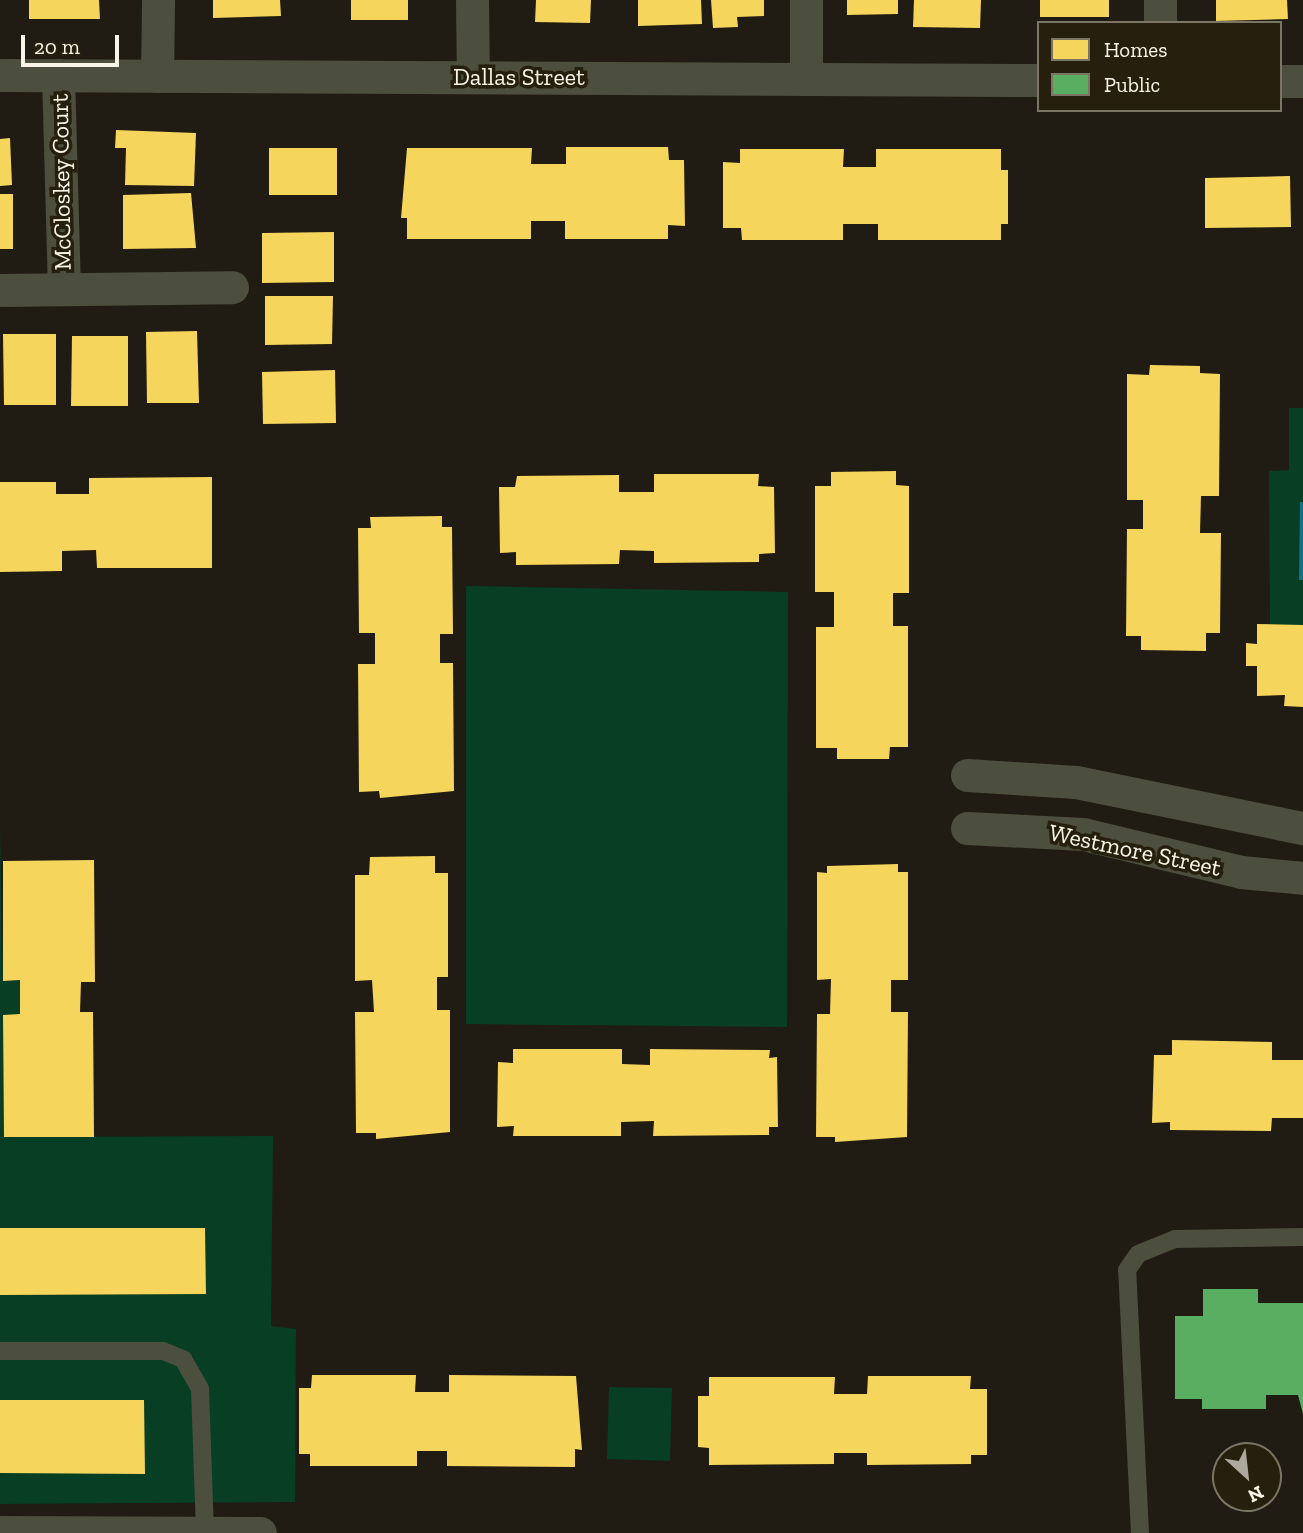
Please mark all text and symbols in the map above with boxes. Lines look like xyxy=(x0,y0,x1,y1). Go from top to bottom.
scale bar xyxy=(24,21,122,65)
legend xyxy=(1037,21,1282,112)
text: 20 m xyxy=(34,34,80,59)
text: Homes xyxy=(1104,37,1167,62)
street label: Dallas Street xyxy=(453,63,585,91)
text: Public xyxy=(1104,72,1160,97)
street label: McCloskey Court xyxy=(45,93,77,271)
street label: Westmore Street xyxy=(1046,818,1224,882)
north arrow xyxy=(1212,1442,1282,1512)
text: N xyxy=(1244,1481,1268,1508)

